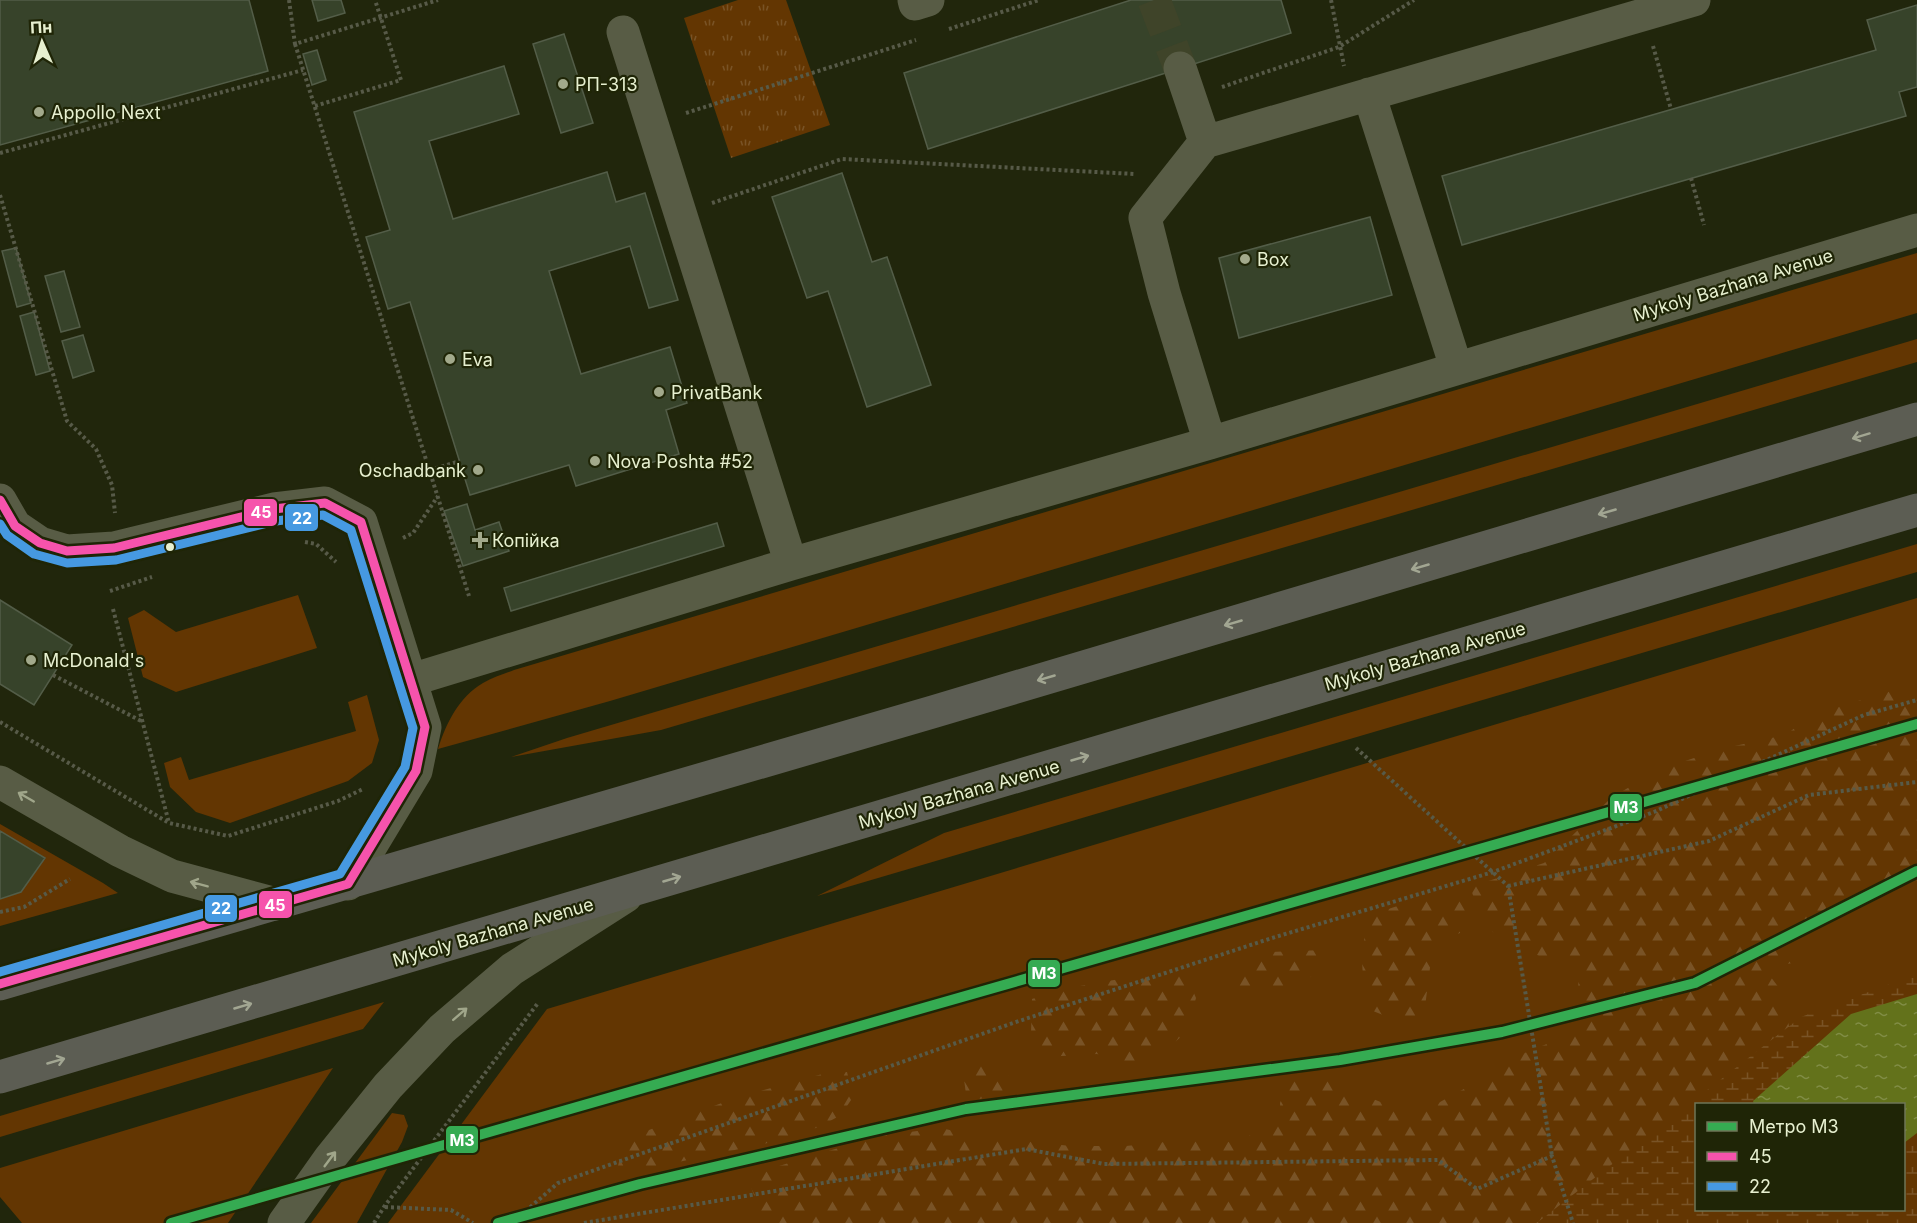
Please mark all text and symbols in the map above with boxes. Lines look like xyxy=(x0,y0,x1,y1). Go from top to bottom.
north arrow xyxy=(12,12,72,72)
text: Пн xyxy=(30,16,53,38)
place label: РП-313 xyxy=(575,74,638,95)
marker: РП-313 xyxy=(556,77,570,91)
place label: Appollo Next xyxy=(51,102,161,123)
marker: Appollo Next xyxy=(32,105,46,119)
street label: Mykoly Bazhana Avenue xyxy=(1630,245,1836,325)
place label: Box xyxy=(1257,249,1289,270)
marker: Box xyxy=(1238,252,1252,266)
place label: Eva xyxy=(462,349,493,370)
marker: Eva xyxy=(443,352,457,366)
place label: PrivatBank xyxy=(671,382,762,403)
marker: PrivatBank xyxy=(652,385,666,399)
one-way arrow xyxy=(1852,431,1871,442)
place label: Nova Poshta #52 xyxy=(607,451,753,472)
marker: Nova Poshta #52 xyxy=(588,454,602,468)
place label: Oschadbank xyxy=(359,460,466,481)
marker: Oschadbank xyxy=(471,463,485,477)
line badge: 45 xyxy=(243,498,278,527)
text: 45 xyxy=(250,502,272,522)
line badge: 22 xyxy=(284,503,319,532)
one-way arrow xyxy=(1598,507,1617,518)
text: 22 xyxy=(292,508,312,528)
place label: Копійка xyxy=(492,530,560,551)
marker: Копійка xyxy=(473,533,487,547)
unlabelled marker xyxy=(164,541,176,553)
one-way arrow xyxy=(1411,562,1430,573)
street label: Mykoly Bazhana Avenue xyxy=(1322,617,1528,695)
one-way arrow xyxy=(1224,618,1243,629)
place label: McDonald's xyxy=(43,650,144,671)
marker: McDonald's xyxy=(24,653,38,667)
one-way arrow xyxy=(1037,673,1056,684)
one-way arrow xyxy=(1070,752,1089,763)
street label: Mykoly Bazhana Avenue xyxy=(856,755,1062,833)
one-way arrow xyxy=(18,790,35,802)
line badge: M3 xyxy=(1609,793,1643,822)
text: M3 xyxy=(1613,797,1639,817)
one-way arrow xyxy=(662,873,681,884)
one-way arrow xyxy=(190,877,209,889)
line badge: 45 xyxy=(258,890,293,919)
street label: Mykoly Bazhana Avenue xyxy=(390,893,596,971)
line badge: 22 xyxy=(204,894,238,923)
text: 45 xyxy=(264,895,286,915)
text: 22 xyxy=(211,898,231,918)
line badge: M3 xyxy=(1027,959,1061,988)
text: M3 xyxy=(1031,963,1057,983)
one-way arrow xyxy=(233,1000,252,1011)
one-way arrow xyxy=(452,1007,468,1020)
one-way arrow xyxy=(46,1055,65,1066)
legend xyxy=(1695,1103,1905,1211)
text: Метро M3 xyxy=(1749,1116,1839,1137)
line badge: M3 xyxy=(445,1125,479,1154)
text: M3 xyxy=(449,1130,475,1150)
text: 45 xyxy=(1749,1146,1772,1167)
one-way arrow xyxy=(324,1151,337,1167)
text: 22 xyxy=(1749,1176,1771,1197)

